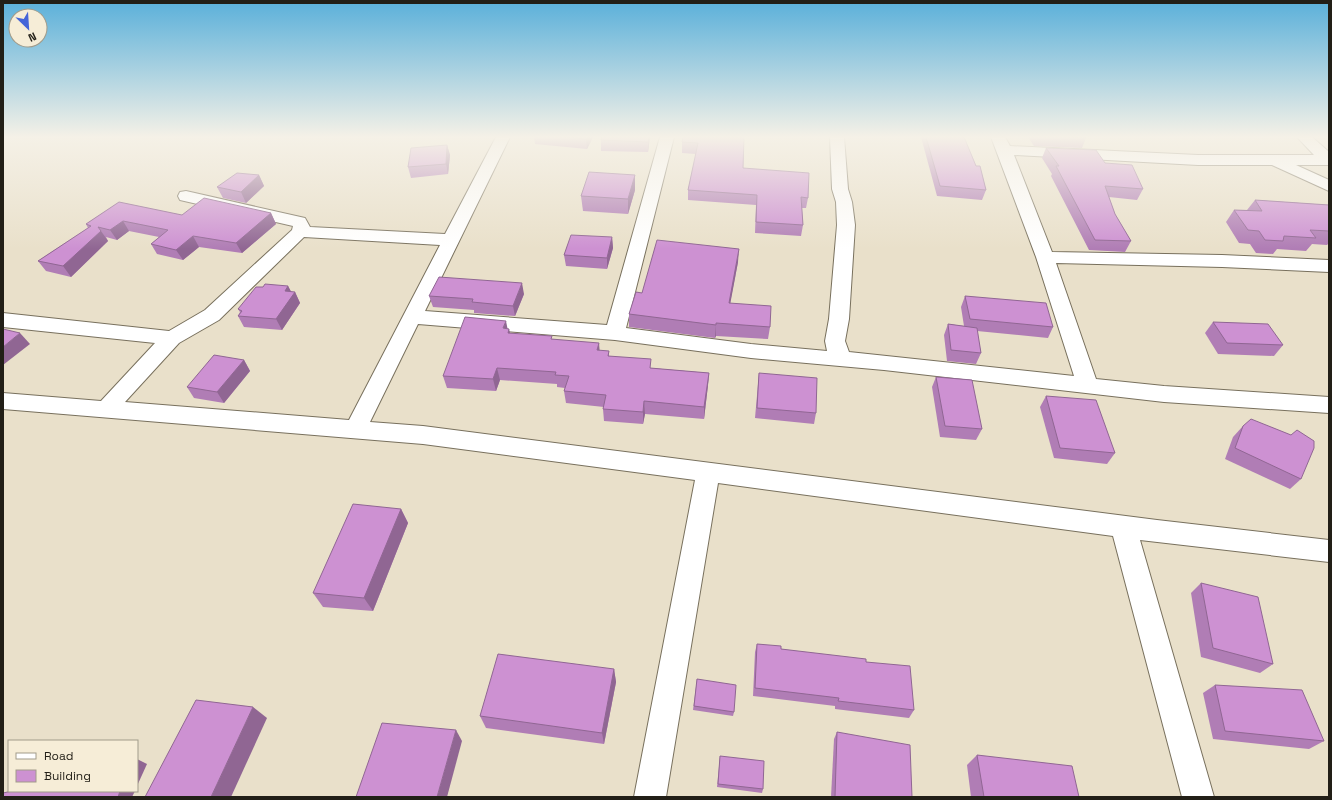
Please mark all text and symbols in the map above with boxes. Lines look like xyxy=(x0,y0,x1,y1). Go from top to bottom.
north arrow xyxy=(8,8,48,48)
text: N xyxy=(26,29,39,45)
legend xyxy=(8,740,138,792)
text: Road xyxy=(44,748,73,764)
text: Building xyxy=(44,768,91,784)

